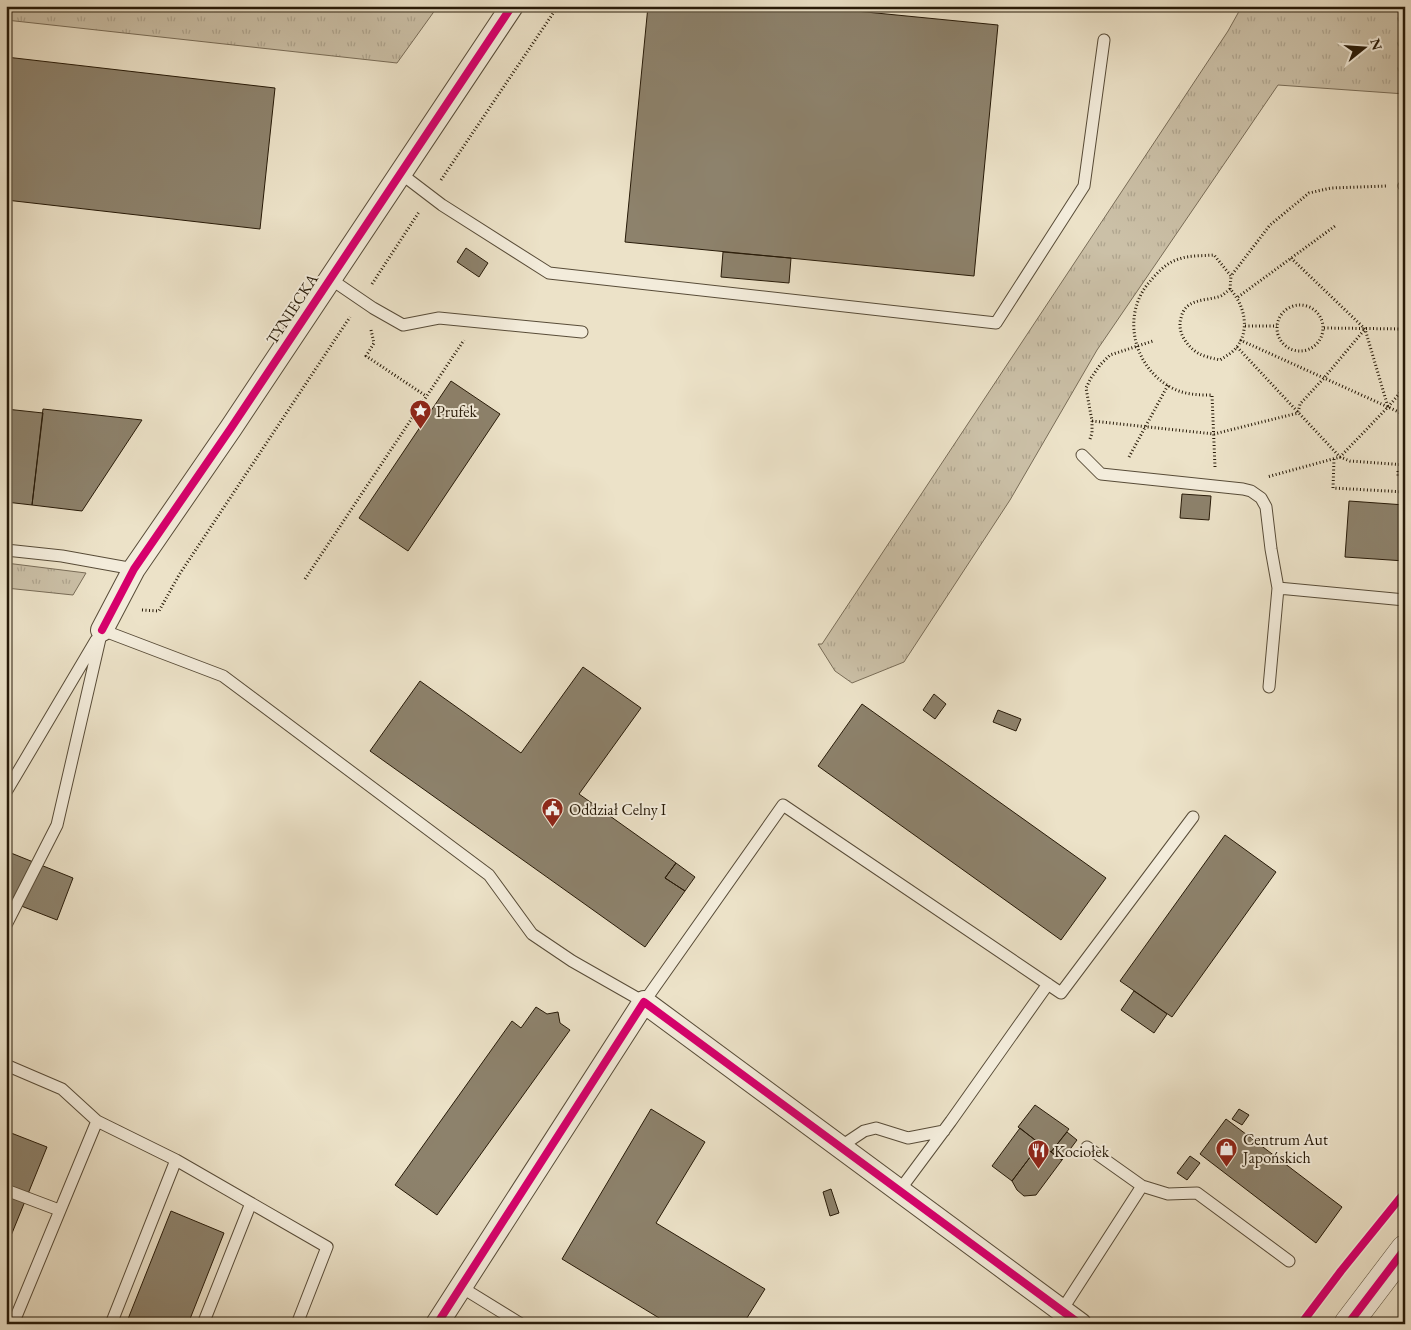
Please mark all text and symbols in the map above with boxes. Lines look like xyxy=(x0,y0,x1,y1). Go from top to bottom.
north arrow xyxy=(1338,22,1388,72)
text: N xyxy=(1366,36,1387,53)
street label: TYNIECKA xyxy=(261,269,323,348)
place icon: Prufek xyxy=(408,399,432,430)
place label: Prufek xyxy=(436,401,478,422)
public building icon: Oddział Celny I xyxy=(541,797,565,828)
place label: Oddział Celny I xyxy=(569,799,667,820)
place label: Centrum Aut Japońskich xyxy=(1241,1129,1328,1168)
shop icon: Centrum Aut Japońskich xyxy=(1215,1136,1239,1167)
restaurant icon: Kociołek xyxy=(1026,1139,1050,1170)
place label: Kociołek xyxy=(1054,1141,1110,1162)

